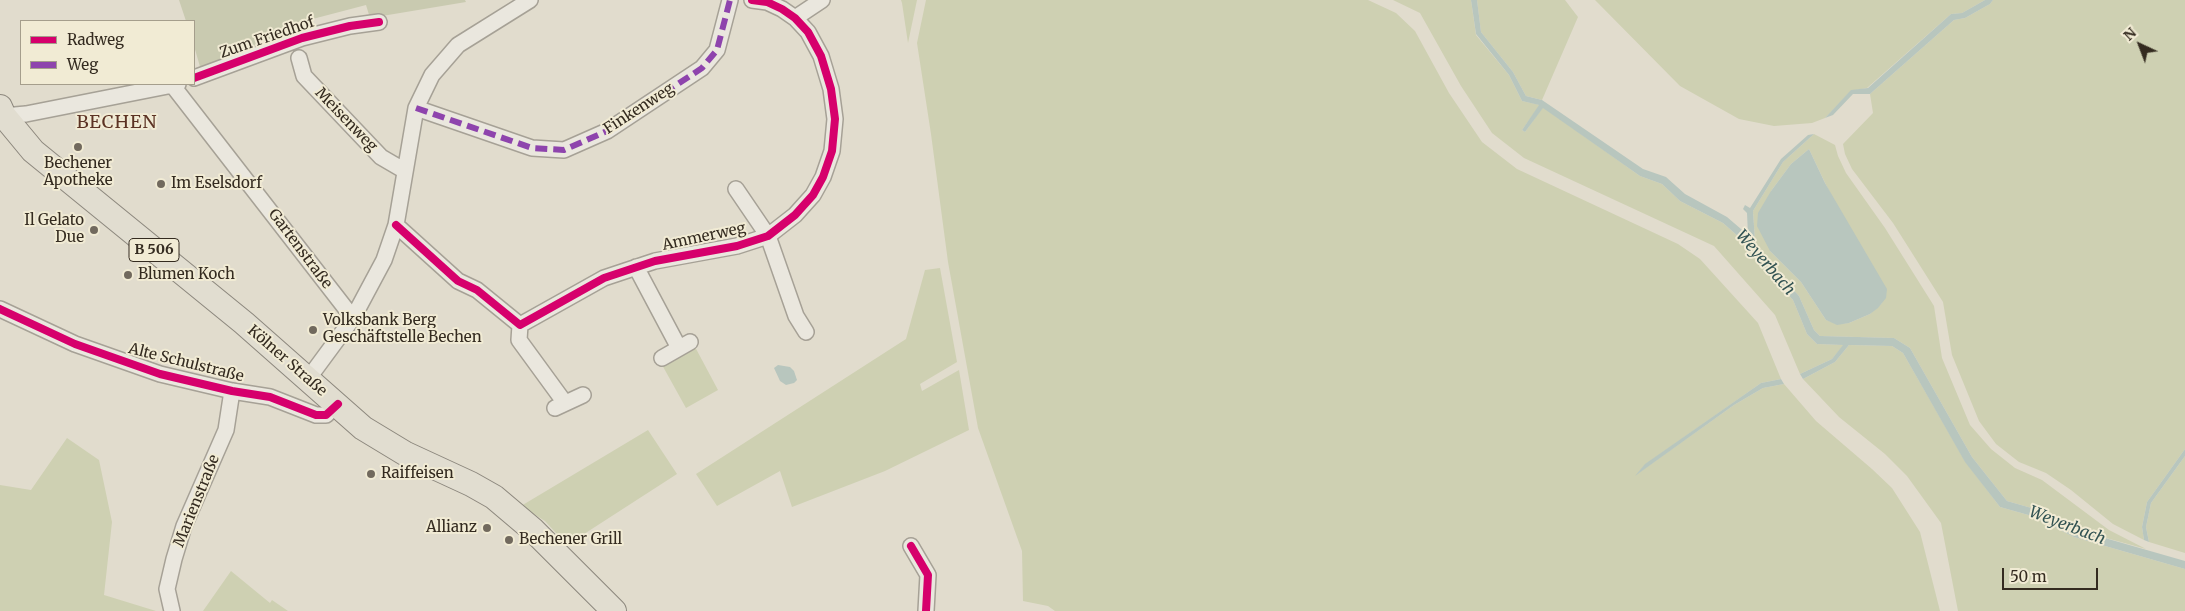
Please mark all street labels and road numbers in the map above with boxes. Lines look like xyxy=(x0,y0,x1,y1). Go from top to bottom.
street label: Zum Friedhof xyxy=(217,13,317,63)
street label: Finkenweg xyxy=(601,80,677,138)
street label: Meisenweg xyxy=(311,84,381,156)
street label: Gartenstraße xyxy=(264,206,336,292)
street label: Ammerweg xyxy=(661,219,747,255)
road number: B 506 xyxy=(129,238,179,262)
street label: Kölner Straße xyxy=(244,322,330,400)
street label: Alte Schulstraße xyxy=(127,340,245,386)
street label: Marienstraße xyxy=(170,452,224,550)

